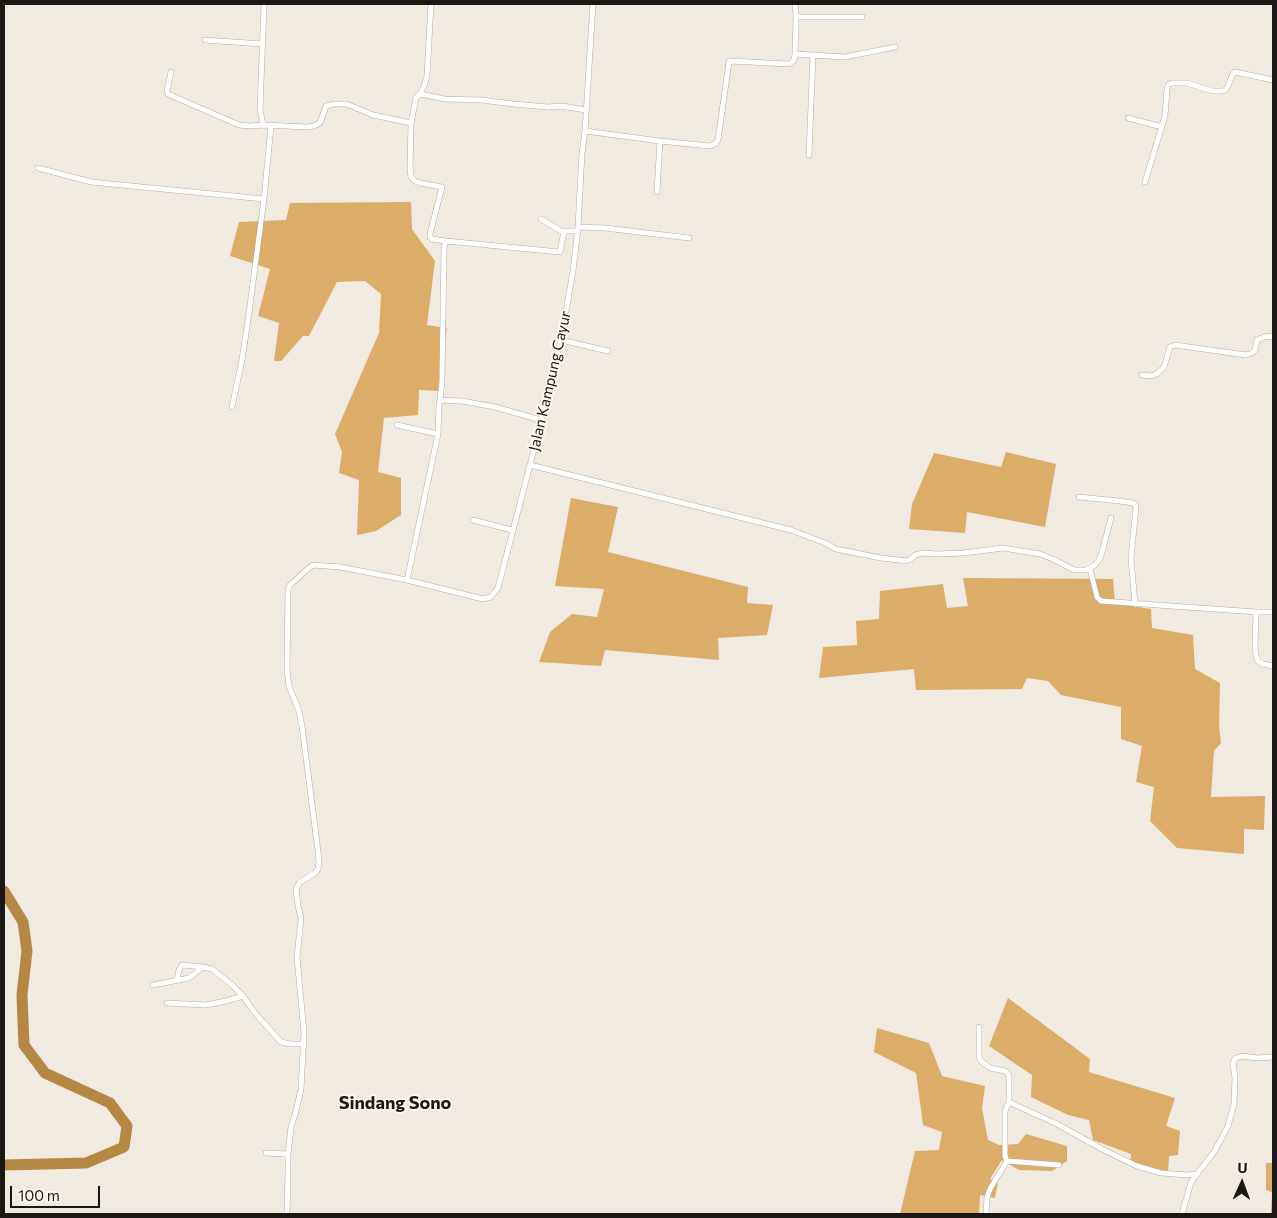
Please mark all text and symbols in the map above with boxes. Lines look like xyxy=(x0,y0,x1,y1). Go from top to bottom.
street label: Jalan Kampung Cayur xyxy=(525,309,575,453)
district label: Sindang Sono xyxy=(339,1092,451,1114)
north arrow xyxy=(1217,1158,1267,1208)
text: U xyxy=(1237,1159,1248,1176)
scale bar xyxy=(12,1176,102,1208)
text: 100 m xyxy=(18,1186,60,1204)

